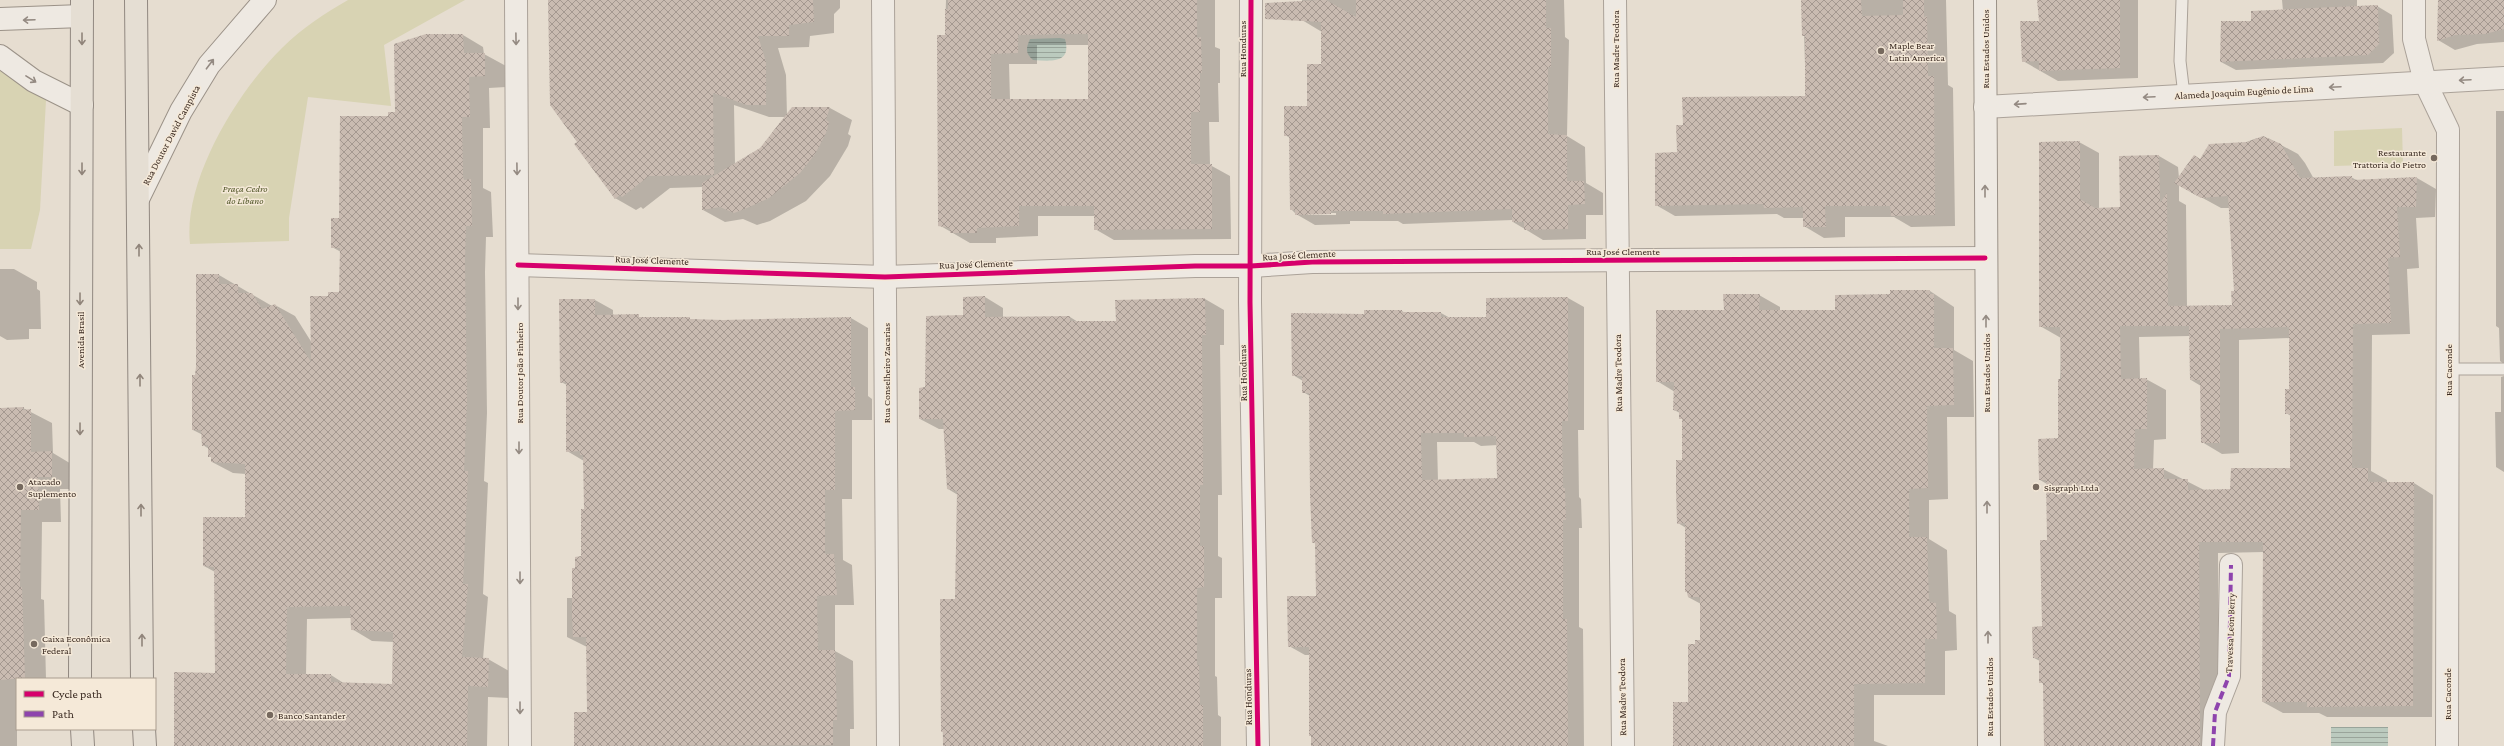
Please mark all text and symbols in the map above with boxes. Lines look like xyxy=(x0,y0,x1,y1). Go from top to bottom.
street label: Rua Estados Unidos xyxy=(1980,9,1991,89)
street label: Rua Madre Teodora xyxy=(1610,10,1621,88)
one-way arrow xyxy=(23,16,36,23)
street label: Rua Honduras xyxy=(1237,21,1248,77)
one-way arrow xyxy=(78,32,86,45)
one-way arrow xyxy=(512,32,520,45)
place label: Maple Bear Latin America xyxy=(1889,40,1945,63)
marker: Maple Bear Latin America xyxy=(1876,46,1886,56)
one-way arrow xyxy=(206,59,215,70)
one-way arrow xyxy=(25,76,37,84)
one-way arrow xyxy=(2459,77,2472,84)
street label: Rua Doutor David Campista xyxy=(140,83,202,187)
street label: Alameda Joaquim Eugênio de Lima xyxy=(2174,83,2314,101)
one-way arrow xyxy=(2329,83,2342,91)
one-way arrow xyxy=(2143,93,2156,100)
one-way arrow xyxy=(2014,100,2027,107)
place label: Restaurante Trattoria do Pietro xyxy=(2353,147,2427,170)
marker: Restaurante Trattoria do Pietro xyxy=(2429,153,2439,163)
one-way arrow xyxy=(78,162,85,175)
one-way arrow xyxy=(513,162,521,175)
park label: Praça Cedro do Líbano xyxy=(222,183,268,206)
one-way arrow xyxy=(1981,185,1989,198)
one-way arrow xyxy=(135,244,143,257)
street label: Rua José Clemente xyxy=(1586,246,1660,257)
street label: Rua José Clemente xyxy=(1262,248,1337,262)
street label: Rua José Clemente xyxy=(615,253,690,267)
street label: Rua José Clemente xyxy=(939,257,1014,271)
one-way arrow xyxy=(77,292,84,305)
one-way arrow xyxy=(514,297,522,310)
street label: Avenida Brasil xyxy=(75,311,86,368)
one-way arrow xyxy=(1982,315,1990,328)
street label: Rua Doutor João Pinheiro xyxy=(514,323,525,423)
street label: Rua Conselheiro Zacarias xyxy=(881,323,892,423)
street label: Rua Estados Unidos xyxy=(1981,333,1992,413)
street label: Rua Madre Teodora xyxy=(1612,334,1624,412)
street label: Rua Caconde xyxy=(2443,343,2454,396)
street label: Rua Honduras xyxy=(1237,345,1249,401)
one-way arrow xyxy=(136,374,144,387)
one-way arrow xyxy=(76,422,84,435)
one-way arrow xyxy=(515,441,523,454)
place label: Atacado Suplemento xyxy=(28,476,76,499)
marker: Atacado Suplemento xyxy=(15,482,25,492)
marker: Sisgraph Ltda xyxy=(2031,482,2041,492)
place label: Sisgraph Ltda xyxy=(2044,482,2099,493)
one-way arrow xyxy=(1983,501,1991,514)
one-way arrow xyxy=(137,504,145,517)
one-way arrow xyxy=(516,571,524,584)
street label: Travessa Leon Berry xyxy=(2223,593,2237,673)
one-way arrow xyxy=(1984,631,1992,644)
place label: Caixa Econômica Federal xyxy=(42,633,111,656)
one-way arrow xyxy=(138,634,146,647)
marker: Caixa Econômica Federal xyxy=(29,639,39,649)
street label: Rua Estados Unidos xyxy=(1984,657,1995,737)
street label: Rua Madre Teodora xyxy=(1616,658,1628,736)
street label: Rua Caconde xyxy=(2442,667,2453,720)
street label: Rua Honduras xyxy=(1242,669,1254,725)
legend xyxy=(16,678,156,730)
text: Cycle path xyxy=(52,687,103,701)
one-way arrow xyxy=(516,701,524,714)
text: Path xyxy=(52,707,74,721)
marker: Banco Santander xyxy=(265,710,275,720)
place label: Banco Santander xyxy=(278,710,346,721)

